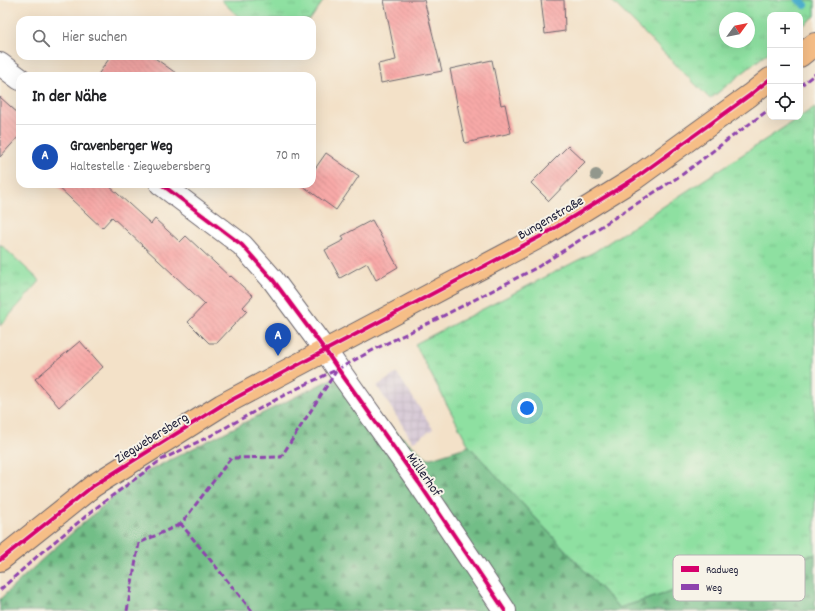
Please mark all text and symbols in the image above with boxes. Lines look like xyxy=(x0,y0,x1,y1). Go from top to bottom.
north arrow xyxy=(719,12,755,48)
map controls xyxy=(767,12,803,120)
button: + xyxy=(767,12,803,48)
search box xyxy=(16,16,316,60)
icon: search xyxy=(30,27,52,49)
text: Hier suchen xyxy=(62,27,127,49)
button: − xyxy=(767,48,803,84)
button: locate xyxy=(767,84,803,120)
text: In der Nähe xyxy=(32,86,107,110)
text: Gravenberger Weg xyxy=(70,136,173,158)
text: A xyxy=(41,147,49,166)
text: 70 m xyxy=(276,147,300,166)
text: Haltestelle · Ziegwebersberg xyxy=(70,158,210,177)
street label: Bungenstraße xyxy=(514,192,588,246)
pin: A xyxy=(265,323,291,356)
your location xyxy=(517,398,537,418)
street label: Ziegwebersberg xyxy=(112,408,193,469)
street label: Müllerhof xyxy=(401,449,446,502)
legend xyxy=(673,555,805,601)
text: Radweg xyxy=(706,563,739,579)
text: Weg xyxy=(706,581,722,597)

